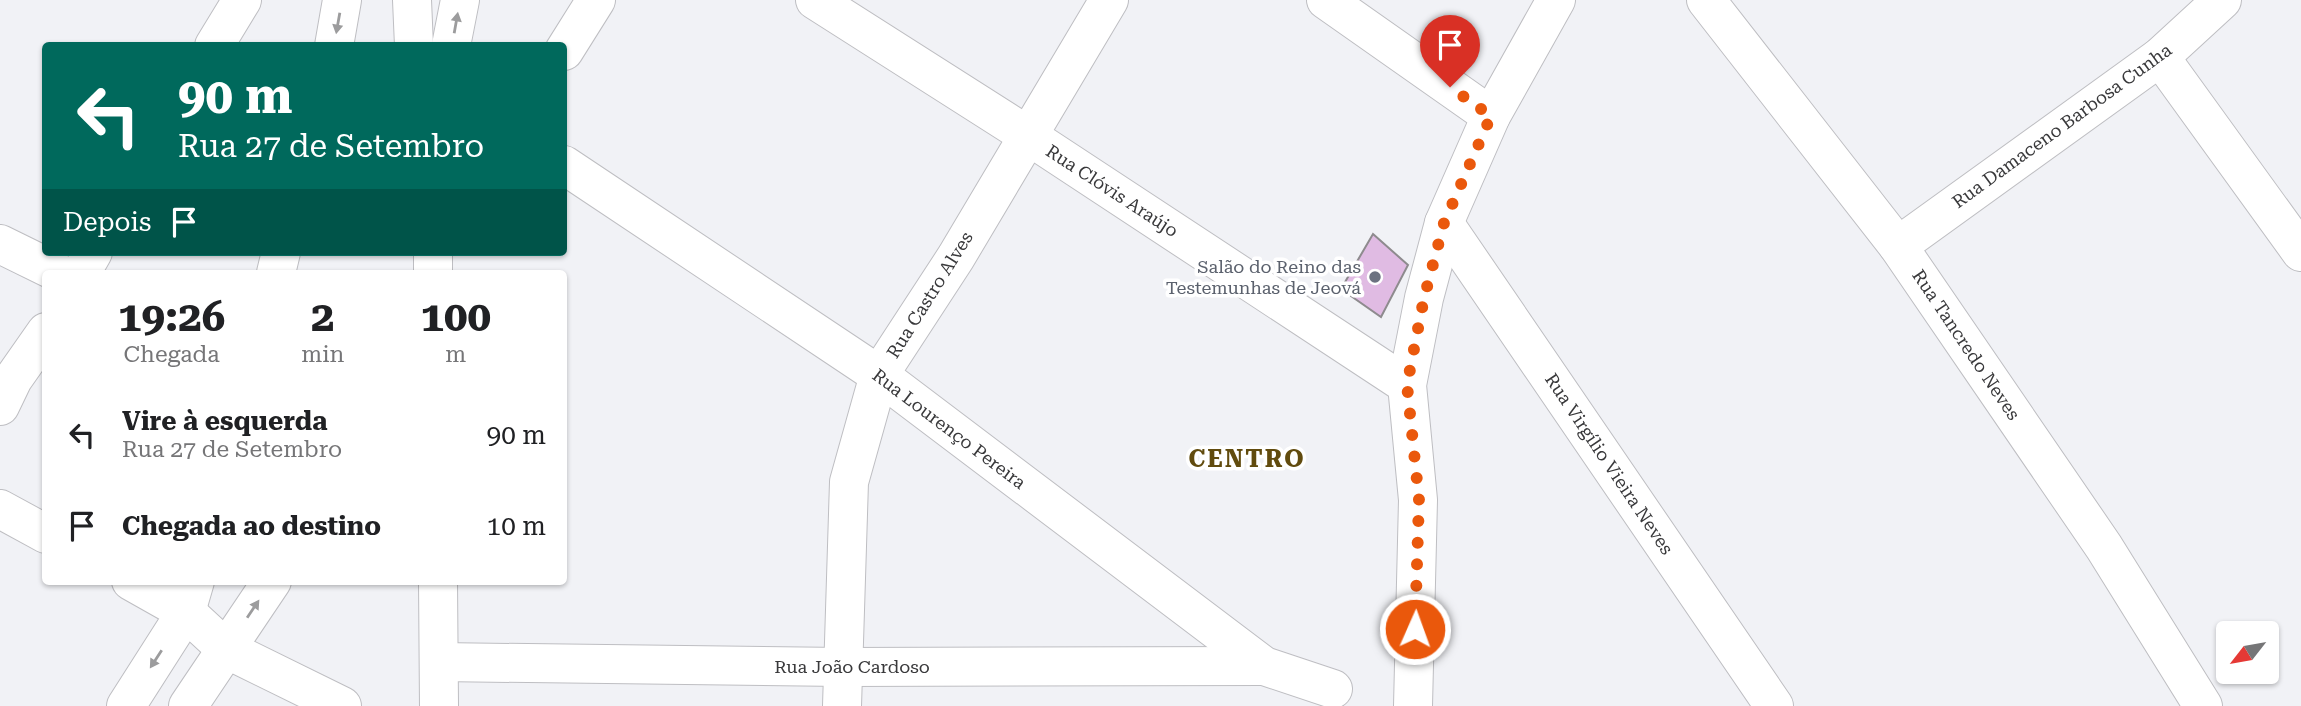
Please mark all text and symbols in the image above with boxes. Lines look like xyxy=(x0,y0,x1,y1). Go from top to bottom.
one-way arrow xyxy=(332,12,343,34)
one-way arrow xyxy=(450,12,461,34)
pin xyxy=(1420,15,1480,87)
icon: arrive xyxy=(1431,26,1469,64)
street label: Rua Damaceno Barbosa Cunha xyxy=(1948,39,2176,212)
text: 90 m xyxy=(178,68,293,125)
icon: left xyxy=(63,70,154,161)
text: Rua 27 de Setembro xyxy=(178,127,484,165)
street label: Rua Clóvis Araújo xyxy=(1042,140,1182,241)
icon: arrive xyxy=(165,203,203,241)
text: Depois xyxy=(63,207,151,237)
street label: Rua Castro Alves xyxy=(882,228,977,362)
place label: Salão do Reino das Testemunhas de Jeová xyxy=(1166,256,1361,298)
street label: Rua Tancredo Neves xyxy=(1908,266,2025,424)
marker: Salão do Reino das Testemunhas de Jeová xyxy=(1367,269,1383,285)
text: 19:26 xyxy=(118,292,225,341)
text: 2 xyxy=(311,292,335,341)
text: 100 xyxy=(420,292,491,341)
text: Chegada xyxy=(124,341,220,368)
text: min xyxy=(301,341,344,368)
text: m xyxy=(445,341,466,368)
street label: Rua Lourenço Pereira xyxy=(869,364,1030,493)
street label: Rua Virgílio Vieira Neves xyxy=(1541,369,1678,558)
text: Vire à esquerda xyxy=(122,406,327,436)
icon: left xyxy=(63,416,101,454)
text: 90 m xyxy=(487,420,546,450)
text: Rua 27 de Setembro xyxy=(122,436,342,463)
district label: CENTRO xyxy=(1188,445,1306,473)
icon: arrive xyxy=(63,507,101,545)
text: Chegada ao destino xyxy=(122,511,381,541)
text: 10 m xyxy=(487,511,546,541)
position arrow xyxy=(1378,592,1452,666)
one-way arrow xyxy=(246,600,260,618)
north arrow xyxy=(2216,621,2278,684)
map controls xyxy=(2216,621,2279,684)
one-way arrow xyxy=(149,650,163,668)
street label: Rua João Cardoso xyxy=(774,656,930,677)

